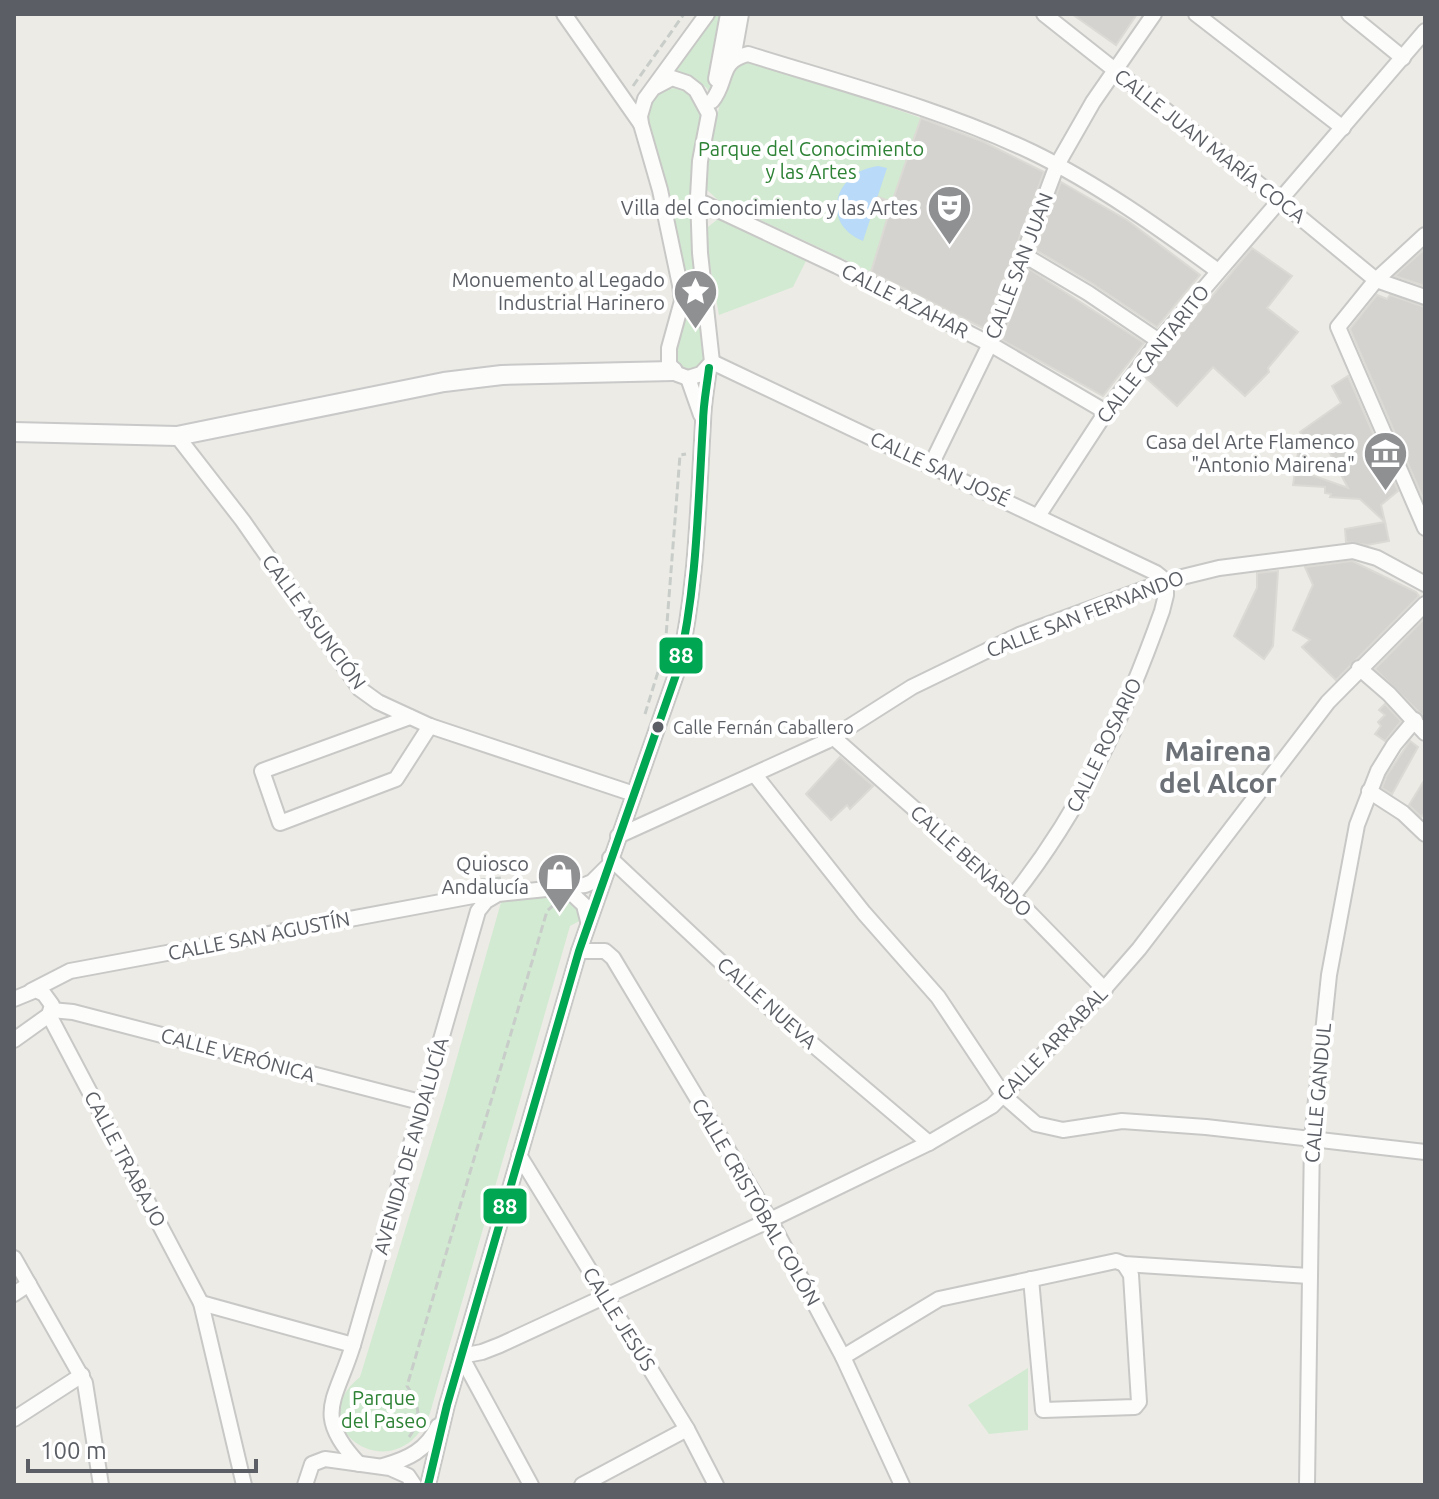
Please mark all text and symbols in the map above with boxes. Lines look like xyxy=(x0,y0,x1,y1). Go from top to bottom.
street label: CALLE JUAN MARÍA COCA xyxy=(1110,64,1310,227)
park label: Parque del Conocimiento y las Artes xyxy=(698,137,924,183)
theatre icon: Villa del Conocimiento y las Artes xyxy=(925,184,973,247)
street label: CALLE SAN JUAN xyxy=(980,189,1057,342)
place label: Villa del Conocimiento y las Artes xyxy=(621,196,918,219)
street label: CALLE AZAHAR xyxy=(838,259,973,342)
place icon: Monuemento al Legado Industrial Harinero xyxy=(672,267,720,330)
place label: Monuemento al Legado Industrial Harinero xyxy=(452,268,665,314)
street label: CALLE CANTARITO xyxy=(1092,280,1214,427)
street label: CALLE SAN JOSÉ xyxy=(867,426,1014,511)
place label: Casa del Arte Flamenco "Antonio Mairena" xyxy=(1146,430,1355,476)
museum icon: Casa del Arte Flamenco "Antonio Mairena" xyxy=(1362,430,1410,493)
street label: CALLE ASUNCIÓN xyxy=(258,550,371,694)
street label: CALLE SAN FERNANDO xyxy=(983,565,1187,662)
line badge: 88 xyxy=(658,636,704,675)
text: 88 xyxy=(669,642,693,667)
street label: CALLE ROSARIO xyxy=(1061,674,1146,816)
place label: Calle Fernán Caballero xyxy=(673,717,854,737)
marker: Calle Fernán Caballero xyxy=(650,719,666,735)
district label: Mairena del Alcor xyxy=(1159,735,1277,798)
street label: CALLE BENARDO xyxy=(906,800,1037,921)
shop icon: Quiosco Andalucía xyxy=(536,851,584,914)
place label: Quiosco Andalucía xyxy=(442,852,529,898)
street label: CALLE SAN AGUSTÍN xyxy=(166,907,352,964)
street label: CALLE NUEVA xyxy=(713,952,822,1053)
street label: CALLE ARRABAL xyxy=(992,982,1112,1105)
street label: CALLE GANDUL xyxy=(1300,1022,1335,1164)
street label: CALLE VERÓNICA xyxy=(158,1023,318,1086)
street label: AVENIDA DE ANDALUCÍA xyxy=(368,1035,453,1257)
street label: CALLE TRABAJO xyxy=(80,1087,171,1231)
street label: CALLE CRISTÓBAL COLÓN xyxy=(688,1094,825,1310)
line badge: 88 xyxy=(482,1187,528,1225)
text: 88 xyxy=(493,1193,517,1218)
street label: CALLE JESÚS xyxy=(579,1263,660,1375)
park label: Parque del Paseo xyxy=(341,1386,427,1432)
scale bar xyxy=(28,1423,256,1473)
text: 100 m xyxy=(40,1437,107,1464)

